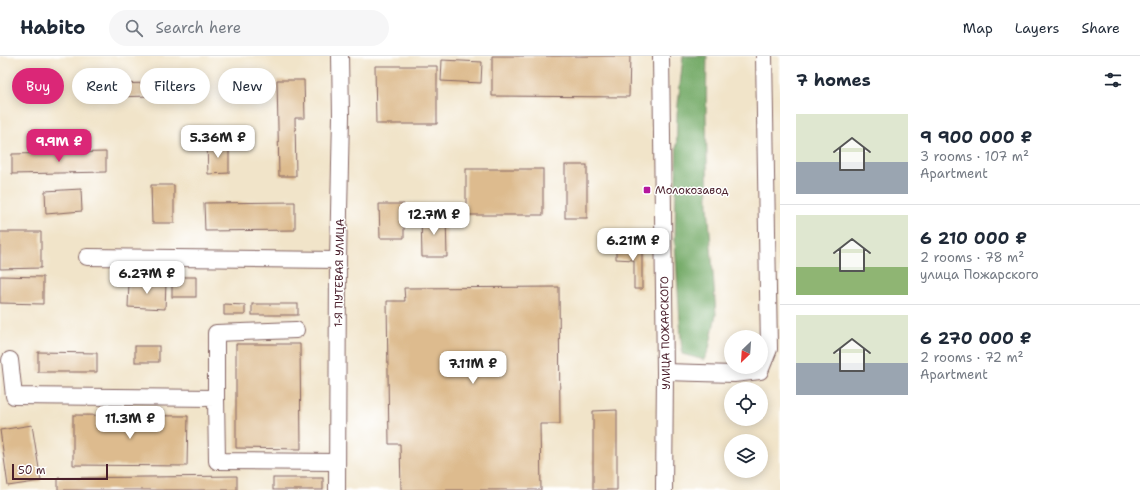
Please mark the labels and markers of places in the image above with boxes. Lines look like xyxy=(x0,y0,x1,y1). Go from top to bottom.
pin: 5.36M ₽ xyxy=(181,125,255,159)
pin: 9.9M ₽ xyxy=(26,129,92,163)
place label: Молокозавод xyxy=(655,183,729,198)
marker: Молокозавод xyxy=(642,185,652,195)
pin: 12.7M ₽ xyxy=(397,202,471,236)
pin: 6.21M ₽ xyxy=(596,228,670,262)
pin: 6.27M ₽ xyxy=(110,261,184,295)
pin: 7.11M ₽ xyxy=(436,351,510,385)
pin: 11.3M ₽ xyxy=(93,406,167,440)

